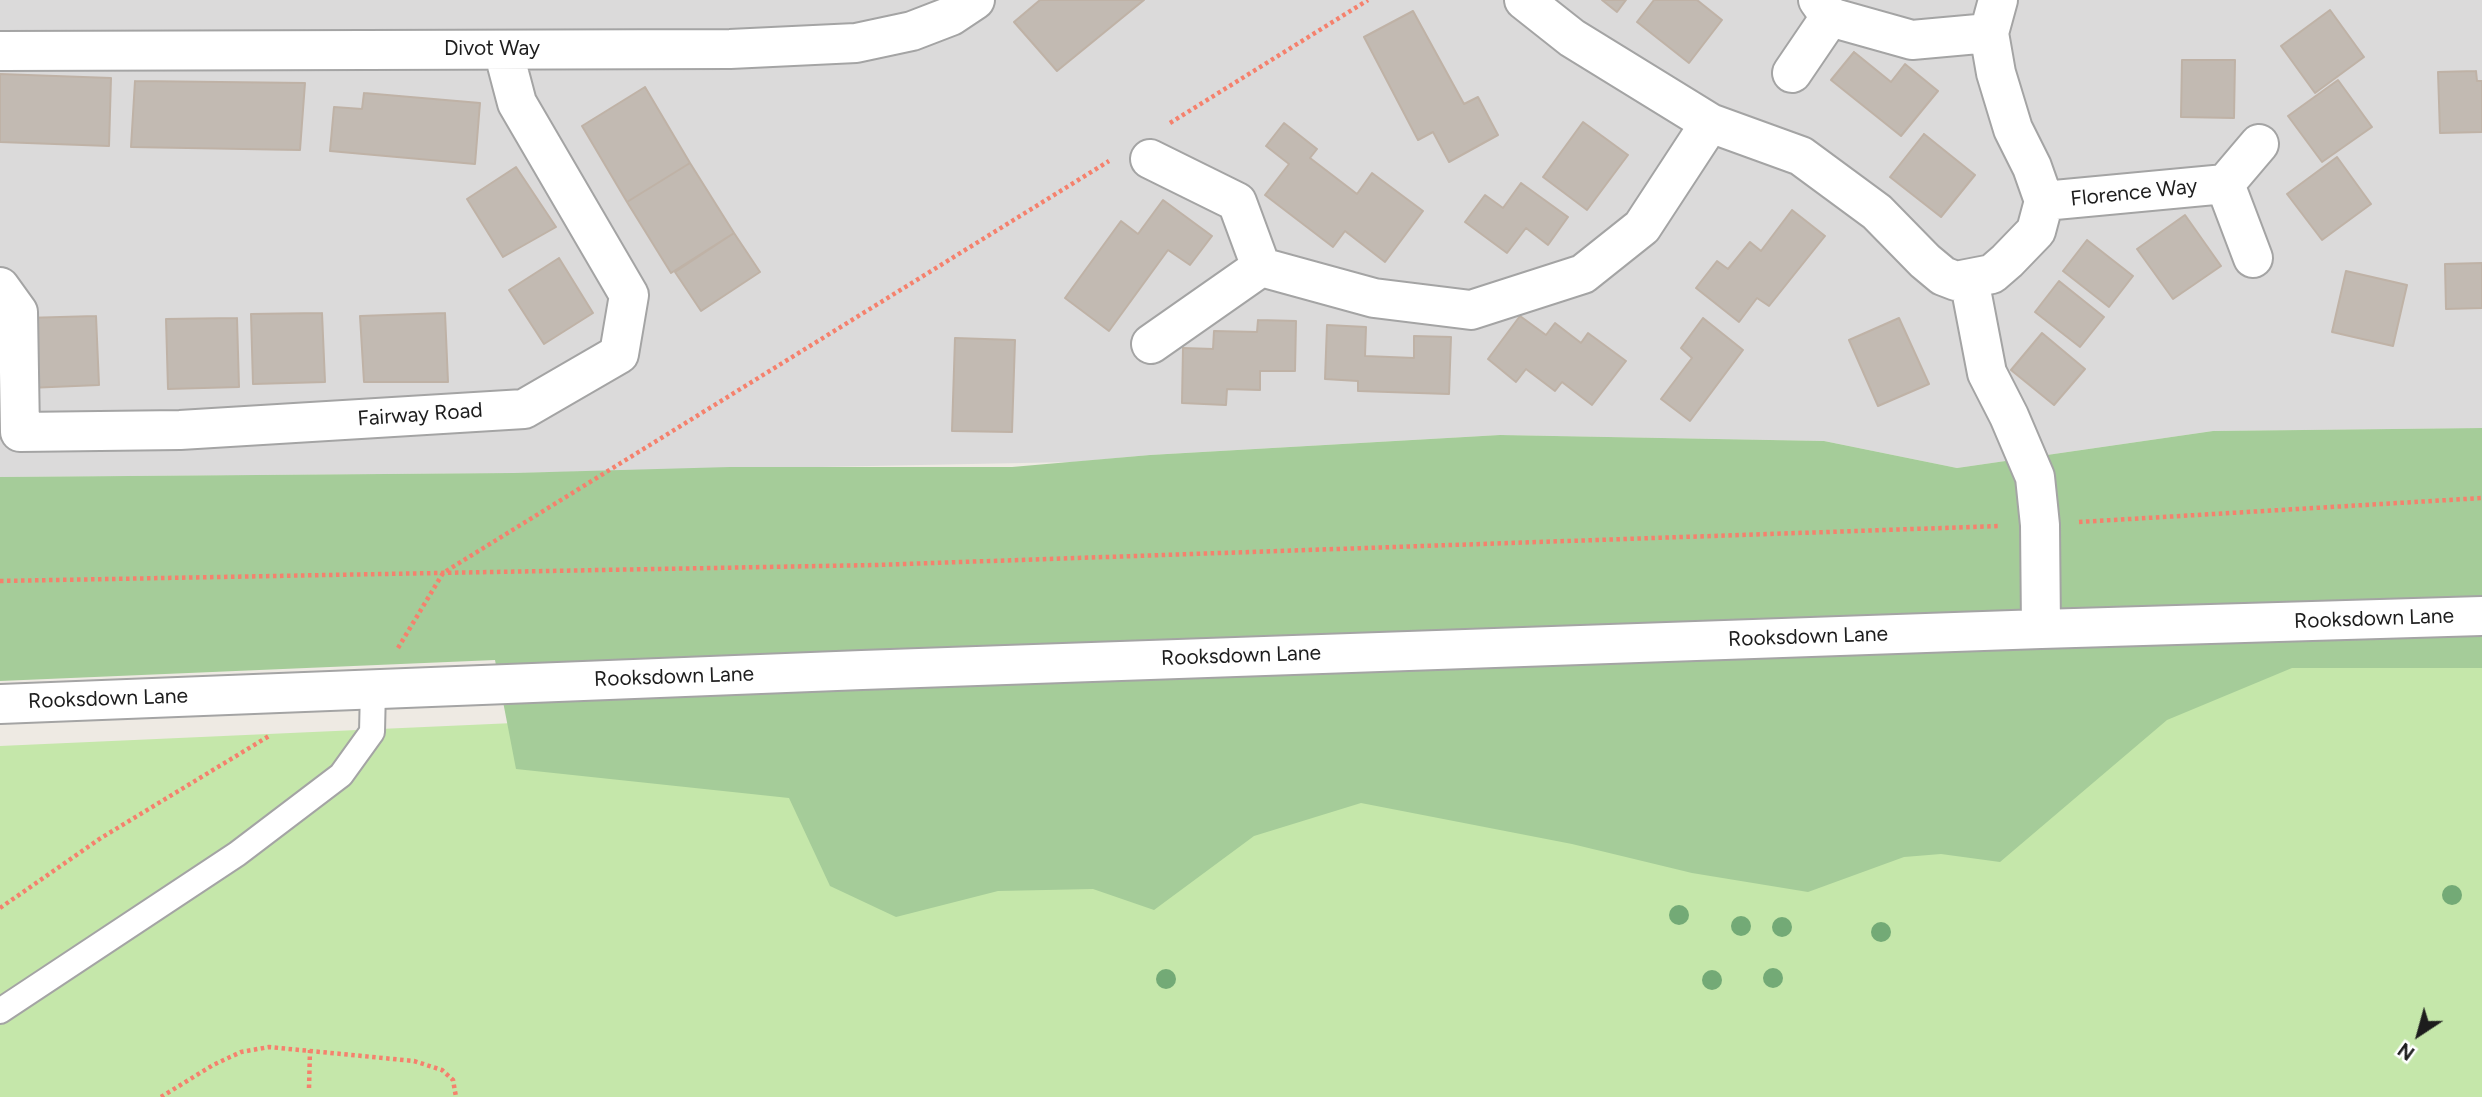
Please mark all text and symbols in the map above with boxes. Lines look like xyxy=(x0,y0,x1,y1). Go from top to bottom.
street label: Divot Way xyxy=(444,36,540,62)
street label: Florence Way xyxy=(2069,174,2199,212)
street label: Fairway Road xyxy=(357,398,483,432)
street label: Rooksdown Lane xyxy=(2294,604,2454,634)
street label: Rooksdown Lane xyxy=(1728,622,1888,652)
street label: Rooksdown Lane xyxy=(1161,641,1321,671)
street label: Rooksdown Lane xyxy=(594,662,754,692)
street label: Rooksdown Lane xyxy=(28,684,188,714)
north arrow xyxy=(2384,999,2454,1069)
text: N xyxy=(2394,1038,2419,1065)

